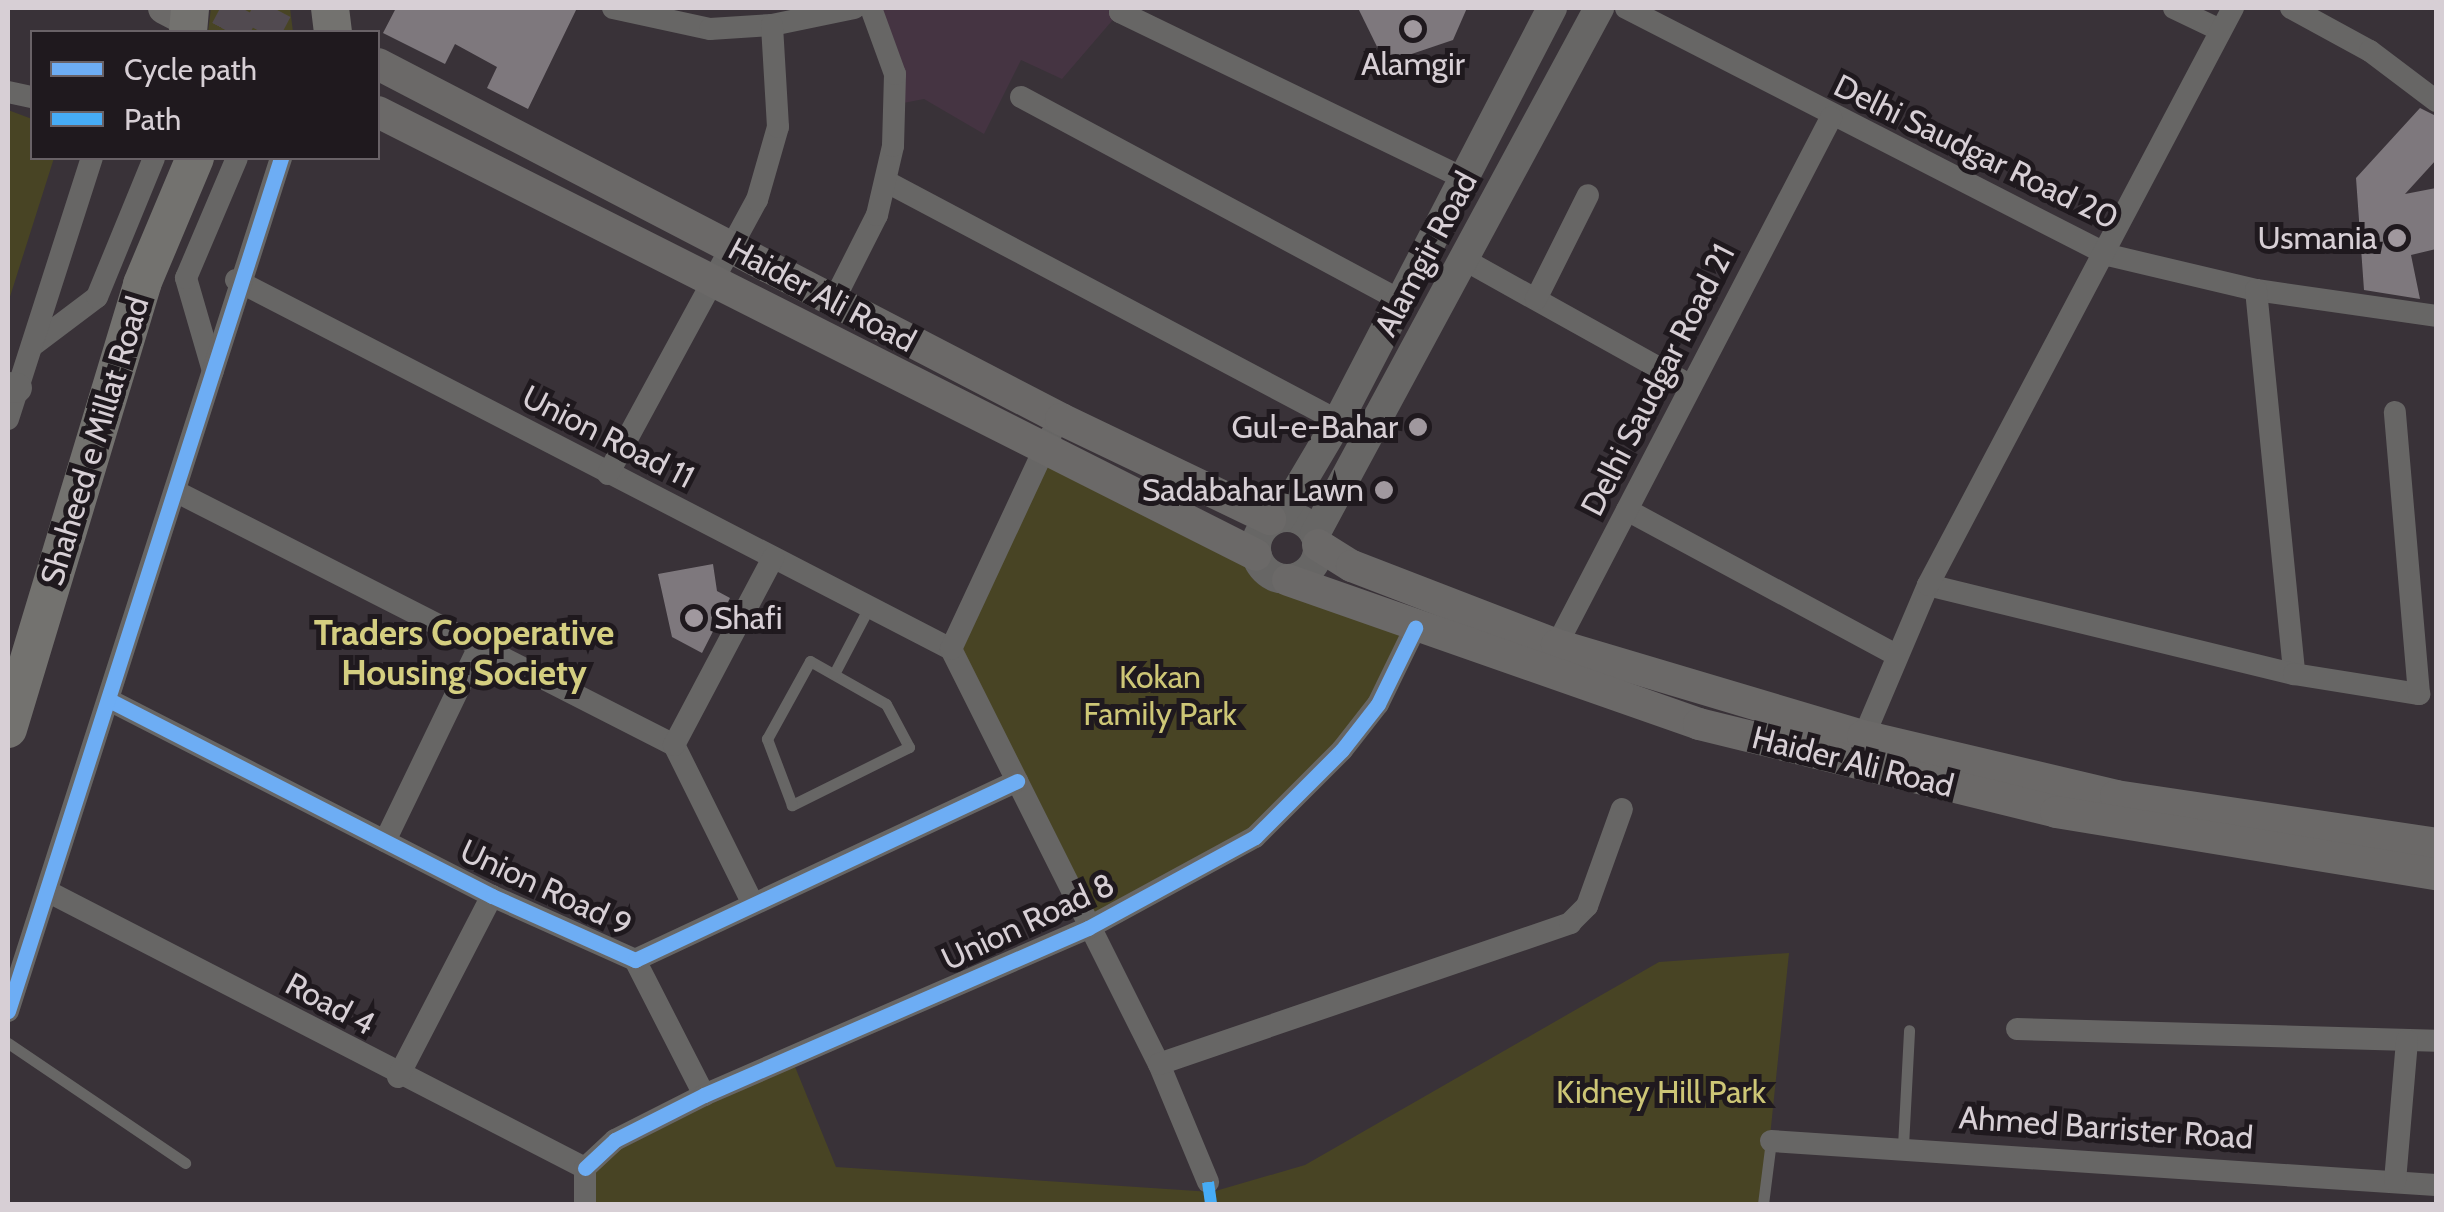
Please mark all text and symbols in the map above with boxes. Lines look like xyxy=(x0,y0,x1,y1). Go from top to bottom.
marker: Alamgir xyxy=(1402,18,1424,40)
legend xyxy=(30,30,380,160)
place label: Alamgir xyxy=(1361,45,1465,83)
text: Cycle path xyxy=(124,51,257,88)
street label: Delhi Saudgar Road 20 xyxy=(1828,67,2124,237)
text: Path xyxy=(124,101,181,138)
street label: Alamgir Road xyxy=(1367,165,1485,343)
place label: Usmania xyxy=(2258,219,2377,257)
marker: Usmania xyxy=(2386,227,2408,249)
street label: Haider Ali Road xyxy=(722,230,922,360)
street label: Delhi Saudgar Road 21 xyxy=(1573,238,1743,522)
street label: Shaheed e Millat Road xyxy=(33,292,157,590)
street label: Union Road 11 xyxy=(516,377,700,497)
place label: Gul-e-Bahar xyxy=(1232,408,1398,446)
marker: Gul-e-Bahar xyxy=(1407,416,1429,438)
place label: Sadabahar Lawn xyxy=(1142,471,1364,509)
marker: Sadabahar Lawn xyxy=(1373,479,1395,501)
place label: Shafi xyxy=(714,599,782,637)
marker: Shafi xyxy=(683,607,705,629)
district label: Traders Cooperative Housing Society xyxy=(314,612,614,694)
park label: Kokan Family Park xyxy=(1083,659,1237,734)
street label: Haider Ali Road xyxy=(1748,718,1958,806)
street label: Union Road 9 xyxy=(454,832,638,944)
street label: Union Road 8 xyxy=(936,865,1120,979)
street label: Road 4 xyxy=(279,965,381,1043)
park label: Kidney Hill Park xyxy=(1556,1073,1766,1111)
street label: Ahmed Barrister Road xyxy=(1958,1099,2254,1157)

